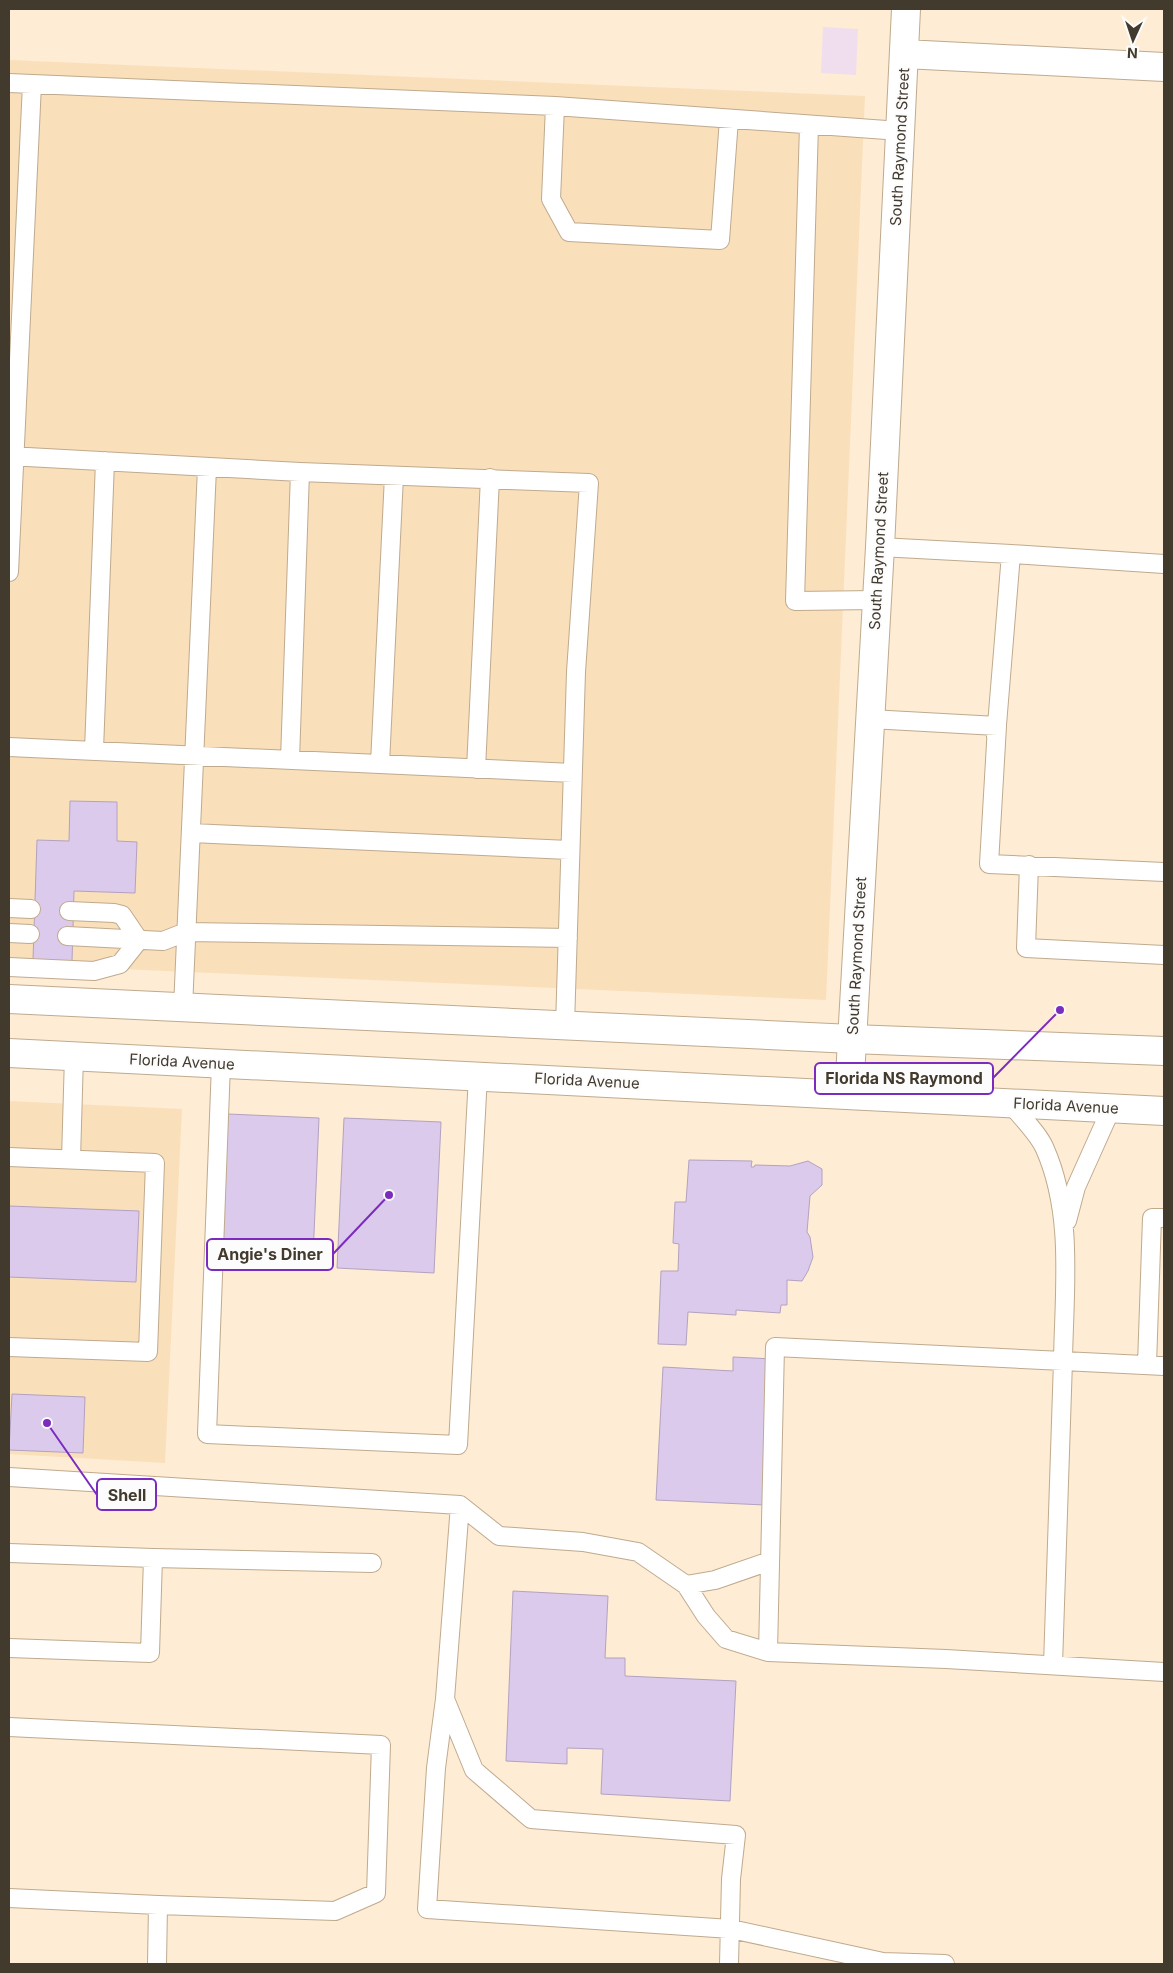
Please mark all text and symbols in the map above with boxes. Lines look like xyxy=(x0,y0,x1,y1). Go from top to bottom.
north arrow xyxy=(1108,15,1158,65)
text: N xyxy=(1127,45,1138,62)
street label: South Raymond Street xyxy=(886,67,913,227)
street label: South Raymond Street xyxy=(865,471,892,631)
street label: South Raymond Street xyxy=(843,876,870,1036)
street label: Florida Avenue xyxy=(129,1049,235,1074)
callout: Florida NS Raymond xyxy=(815,1063,993,1094)
street label: Florida Avenue xyxy=(534,1068,640,1093)
text: Florida NS Raymond xyxy=(825,1068,983,1088)
street label: Florida Avenue xyxy=(1013,1093,1119,1118)
callout: Angie's Diner xyxy=(207,1239,333,1270)
text: Angie's Diner xyxy=(217,1244,323,1264)
callout: Shell xyxy=(97,1479,156,1510)
text: Shell xyxy=(108,1485,146,1505)

